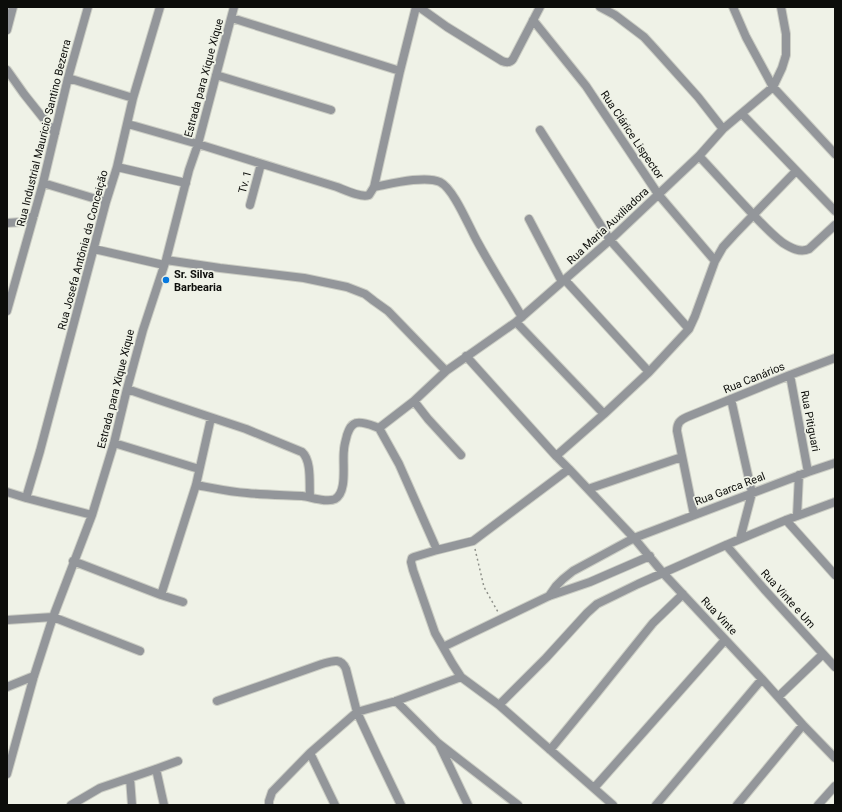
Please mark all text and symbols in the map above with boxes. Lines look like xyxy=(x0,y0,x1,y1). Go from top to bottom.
street label: Estrada para Xique Xique xyxy=(182,17,226,139)
street label: Rua Industrial Mauricio Santino Bezerra xyxy=(14,38,74,228)
street label: Rua Clárice Lispector xyxy=(598,88,667,182)
street label: Rua Josefa Antônia da Conceição xyxy=(55,169,111,331)
street label: Tv. 1 xyxy=(236,169,254,195)
street label: Rua Maria Auxiliadora xyxy=(564,185,652,267)
place label: Sr. Silva Barbearia xyxy=(174,268,222,294)
marker: Sr. Silva Barbearia xyxy=(161,275,171,285)
street label: Estrada para Xique Xique xyxy=(95,328,137,450)
street label: Rua Canários xyxy=(721,360,787,396)
street label: Rua Pitiguari xyxy=(798,389,822,453)
street label: Rua Garca Real xyxy=(693,470,767,508)
street label: Rua Vinte e Um xyxy=(758,567,818,631)
street label: Rua Vinte xyxy=(698,594,740,638)

